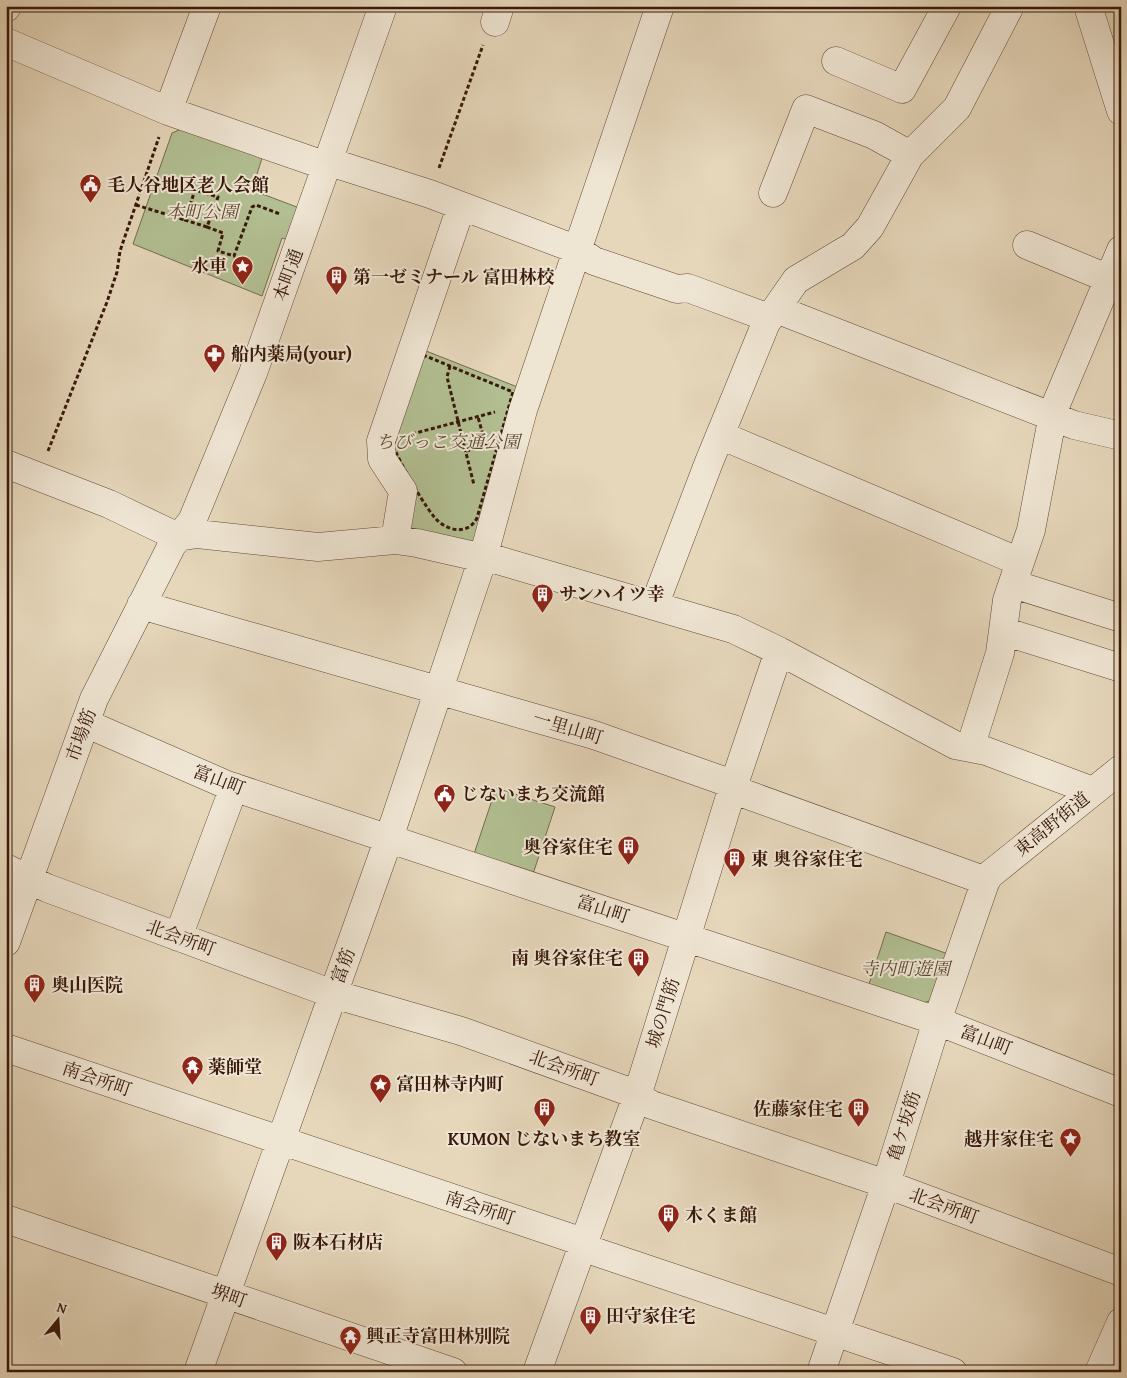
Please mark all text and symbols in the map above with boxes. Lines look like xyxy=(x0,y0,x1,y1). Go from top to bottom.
place label: 毛人谷地区老人会館 xyxy=(107,171,269,198)
public building icon: 毛人谷地区老人会館 xyxy=(79,173,103,204)
park label: 本町公園 xyxy=(166,198,241,225)
street label: 本町通 xyxy=(266,245,309,305)
place label: 水車 xyxy=(191,252,227,279)
place icon: 水車 xyxy=(231,254,255,285)
place label: 第一ゼミナール 富田林校 xyxy=(353,263,555,290)
building icon: 第一ゼミナール 富田林校 xyxy=(325,265,349,296)
place label: 船内薬局(your) xyxy=(231,340,352,367)
pharmacy icon: 船内薬局(your) xyxy=(203,342,227,373)
park label: ちびっこ交通公園 xyxy=(376,428,523,455)
place label: サンハイツ幸 xyxy=(559,580,665,607)
building icon: サンハイツ幸 xyxy=(531,582,555,613)
street label: 一里山町 xyxy=(530,704,607,751)
street label: 市場筋 xyxy=(59,705,102,765)
street label: 富山町 xyxy=(189,757,249,802)
place label: じないまち交流館 xyxy=(461,780,605,807)
public building icon: じないまち交流館 xyxy=(433,782,457,813)
street label: 東高野街道 xyxy=(1008,785,1095,862)
place label: 奥谷家住宅 xyxy=(523,833,613,860)
building icon: 奥谷家住宅 xyxy=(617,835,641,866)
place label: 東 奥谷家住宅 xyxy=(751,845,863,872)
building icon: 東 奥谷家住宅 xyxy=(723,847,747,878)
street label: 富山町 xyxy=(573,887,633,930)
street label: 北会所町 xyxy=(143,913,220,963)
street label: 富筋 xyxy=(324,944,361,987)
place label: 南 奥谷家住宅 xyxy=(511,944,623,971)
building icon: 南 奥谷家住宅 xyxy=(627,946,651,977)
park label: 寺内町遊園 xyxy=(860,955,953,982)
place label: 奥山医院 xyxy=(51,971,123,998)
building icon: 奥山医院 xyxy=(23,973,47,1004)
street label: 城の門筋 xyxy=(639,974,686,1051)
street label: 富山町 xyxy=(956,1017,1016,1062)
street label: 北会所町 xyxy=(526,1043,603,1093)
place label: 薬師堂 xyxy=(208,1053,262,1080)
street label: 南会所町 xyxy=(59,1054,136,1103)
temple icon: 薬師堂 xyxy=(180,1055,204,1086)
place label: 富田林寺内町 xyxy=(396,1070,504,1097)
place icon: 富田林寺内町 xyxy=(368,1072,392,1103)
street label: 亀ケ坂筋 xyxy=(880,1087,927,1164)
place label: 佐藤家住宅 xyxy=(753,1095,843,1122)
building icon: KUMON じないまち教室 xyxy=(532,1097,556,1128)
building icon: 佐藤家住宅 xyxy=(847,1097,871,1128)
place label: KUMON じないまち教室 xyxy=(448,1125,640,1152)
place label: 越井家住宅 xyxy=(964,1125,1054,1152)
place icon: 越井家住宅 xyxy=(1058,1127,1082,1158)
street label: 北会所町 xyxy=(906,1181,983,1231)
street label: 南会所町 xyxy=(442,1184,519,1231)
place label: 木くま館 xyxy=(685,1201,757,1228)
building icon: 木くま館 xyxy=(657,1203,681,1234)
place label: 阪本石材店 xyxy=(293,1228,383,1255)
building icon: 阪本石材店 xyxy=(265,1230,289,1261)
street label: 堺町 xyxy=(208,1277,251,1314)
north arrow xyxy=(32,1296,82,1346)
text: N xyxy=(54,1297,70,1319)
place label: 田守家住宅 xyxy=(606,1302,696,1329)
building icon: 田守家住宅 xyxy=(578,1304,602,1335)
place label: 興正寺富田林別院 xyxy=(366,1322,510,1349)
temple icon: 興正寺富田林別院 xyxy=(338,1324,362,1355)

